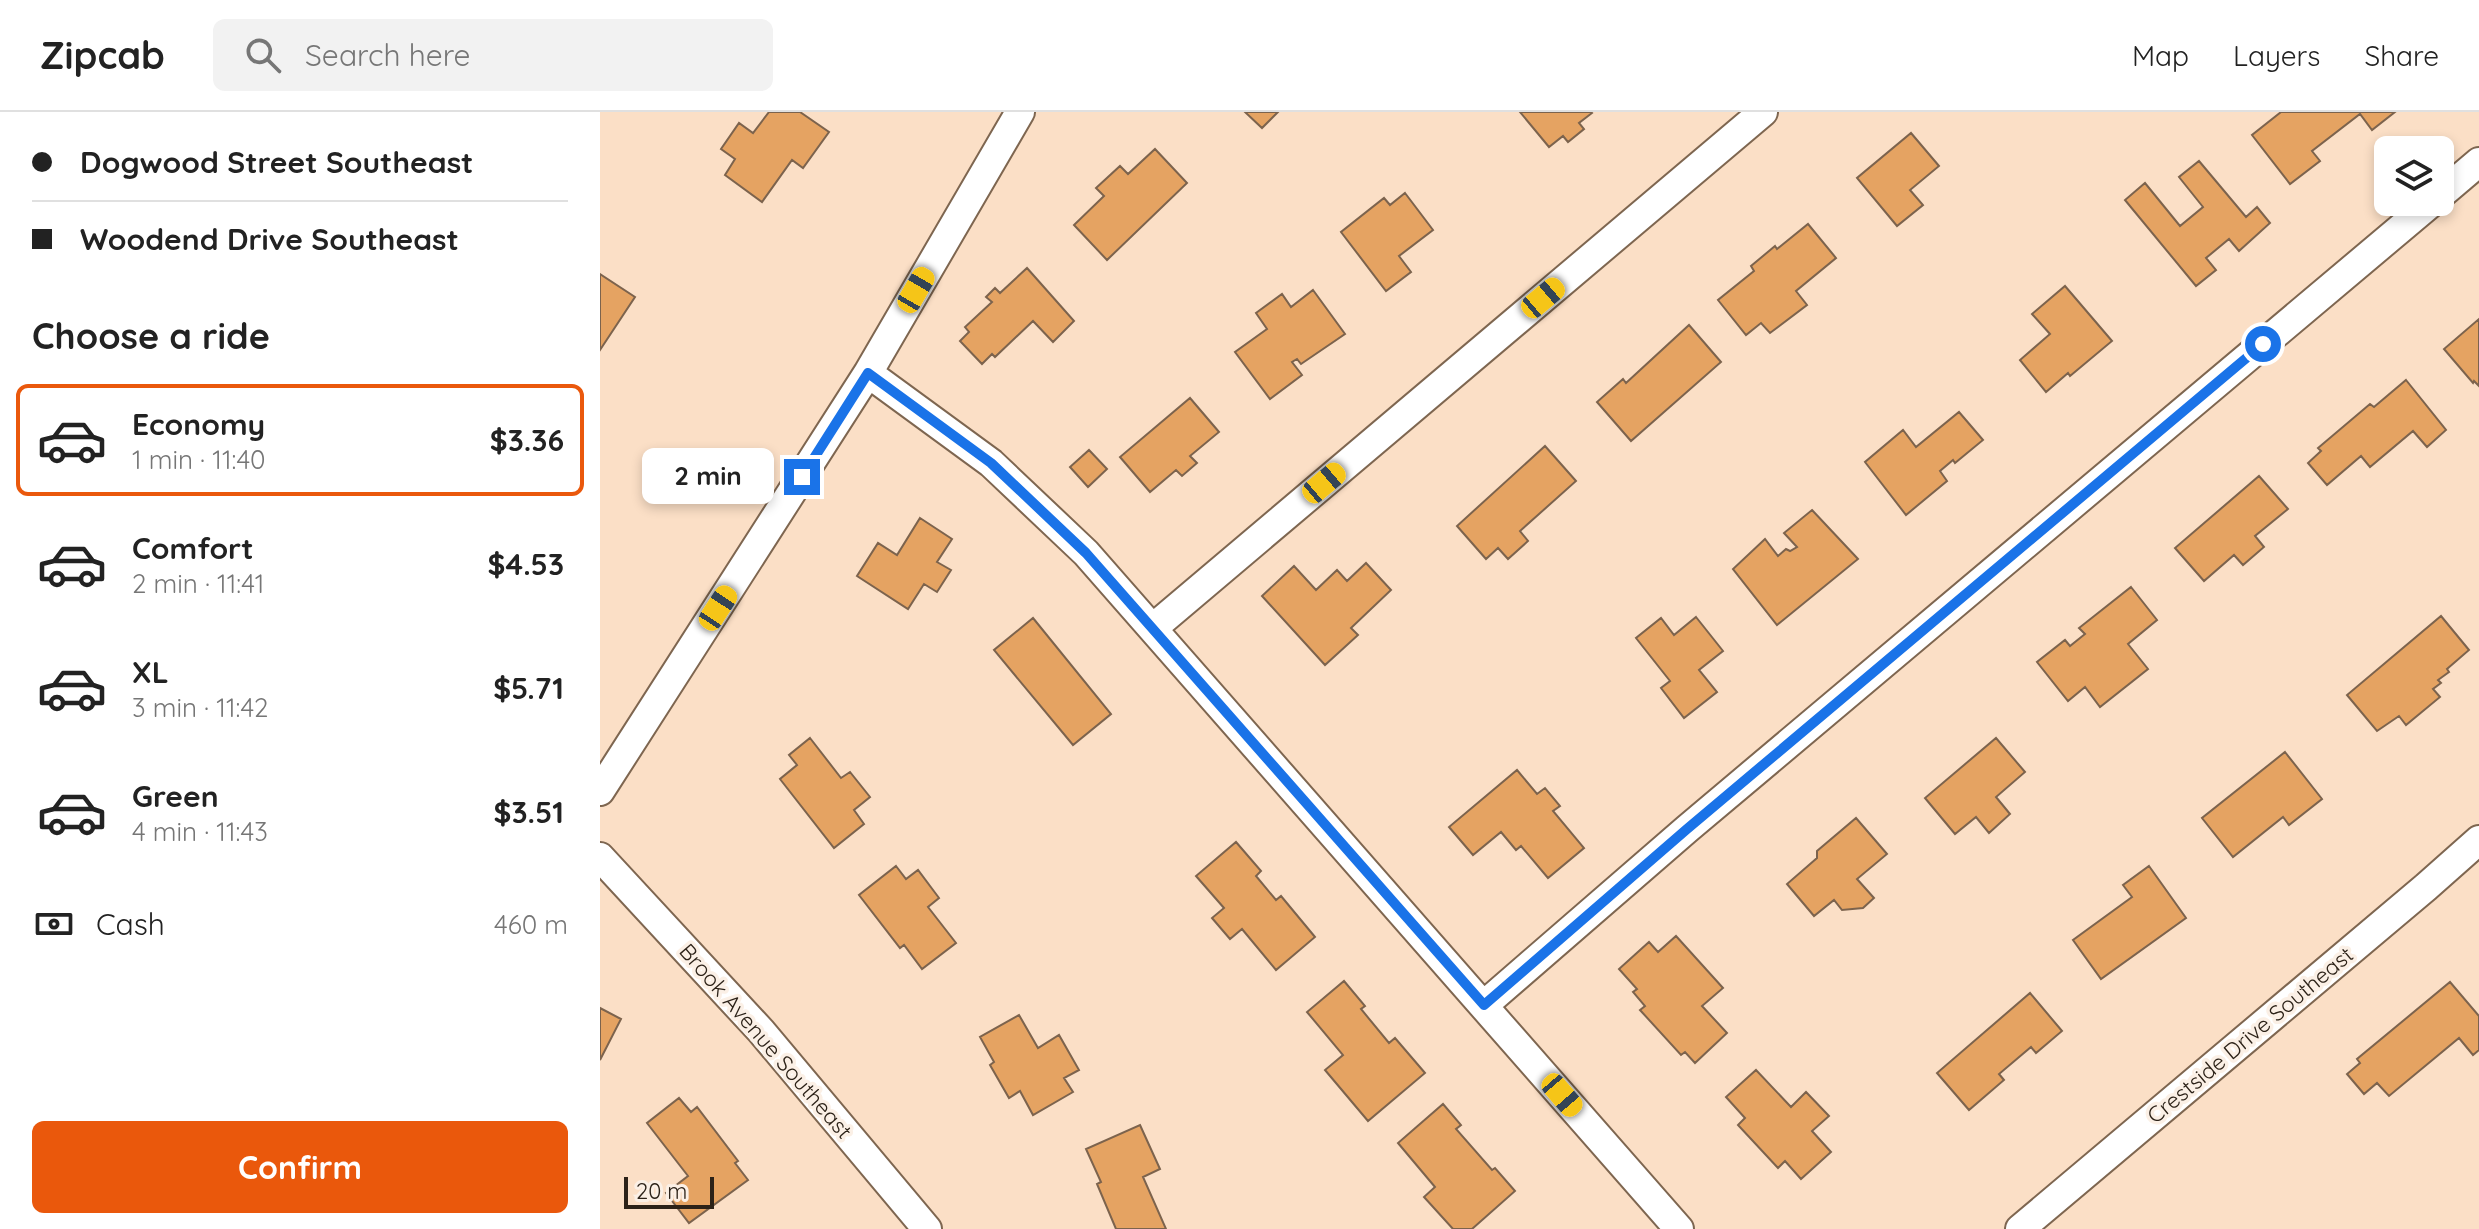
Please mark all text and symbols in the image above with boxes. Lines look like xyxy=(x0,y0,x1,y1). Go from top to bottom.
search box xyxy=(213,19,773,91)
text: Zipcab xyxy=(40,31,165,79)
icon: search xyxy=(241,33,285,77)
text: Search here xyxy=(305,36,471,74)
text: Map xyxy=(2132,38,2189,73)
text: Layers xyxy=(2233,38,2320,73)
text: Share xyxy=(2364,38,2439,73)
map controls xyxy=(2374,136,2454,216)
button: layers xyxy=(2374,136,2454,216)
text: Dogwood Street Southeast xyxy=(80,143,473,181)
text: Woodend Drive Southeast xyxy=(80,220,459,258)
car xyxy=(894,263,938,317)
car xyxy=(1517,273,1569,323)
text: Choose a ride xyxy=(32,313,270,358)
route start xyxy=(2245,326,2281,362)
icon: car xyxy=(36,404,108,476)
text: Economy xyxy=(132,405,265,443)
text: $3.36 xyxy=(490,421,564,459)
text: 1 min · 11:40 xyxy=(132,443,266,476)
callout: 2 min xyxy=(642,449,774,505)
car xyxy=(1298,458,1350,508)
text: 2 min xyxy=(674,459,742,492)
route end xyxy=(784,459,820,495)
icon: car xyxy=(36,528,108,600)
text: Comfort xyxy=(132,529,253,567)
text: $4.53 xyxy=(488,545,564,583)
text: 2 min · 11:41 xyxy=(132,567,264,600)
car xyxy=(695,581,741,635)
icon: car xyxy=(36,652,108,724)
text: XL xyxy=(132,653,169,691)
text: $5.71 xyxy=(493,669,564,707)
text: 3 min · 11:42 xyxy=(132,691,269,724)
icon: car xyxy=(36,776,108,848)
text: Green xyxy=(132,777,219,815)
text: $3.51 xyxy=(494,793,564,831)
text: 4 min · 11:43 xyxy=(132,815,268,848)
icon: cash xyxy=(32,902,76,946)
text: Cash xyxy=(96,905,165,943)
text: 460 m xyxy=(494,908,568,941)
street label: Brook Avenue Southeast xyxy=(674,938,858,1144)
street label: Crestside Drive Southeast xyxy=(2141,941,2359,1129)
car xyxy=(1537,1069,1587,1121)
button: Confirm xyxy=(32,1121,568,1213)
scale bar xyxy=(624,1173,714,1209)
text: 20 m xyxy=(636,1177,687,1205)

